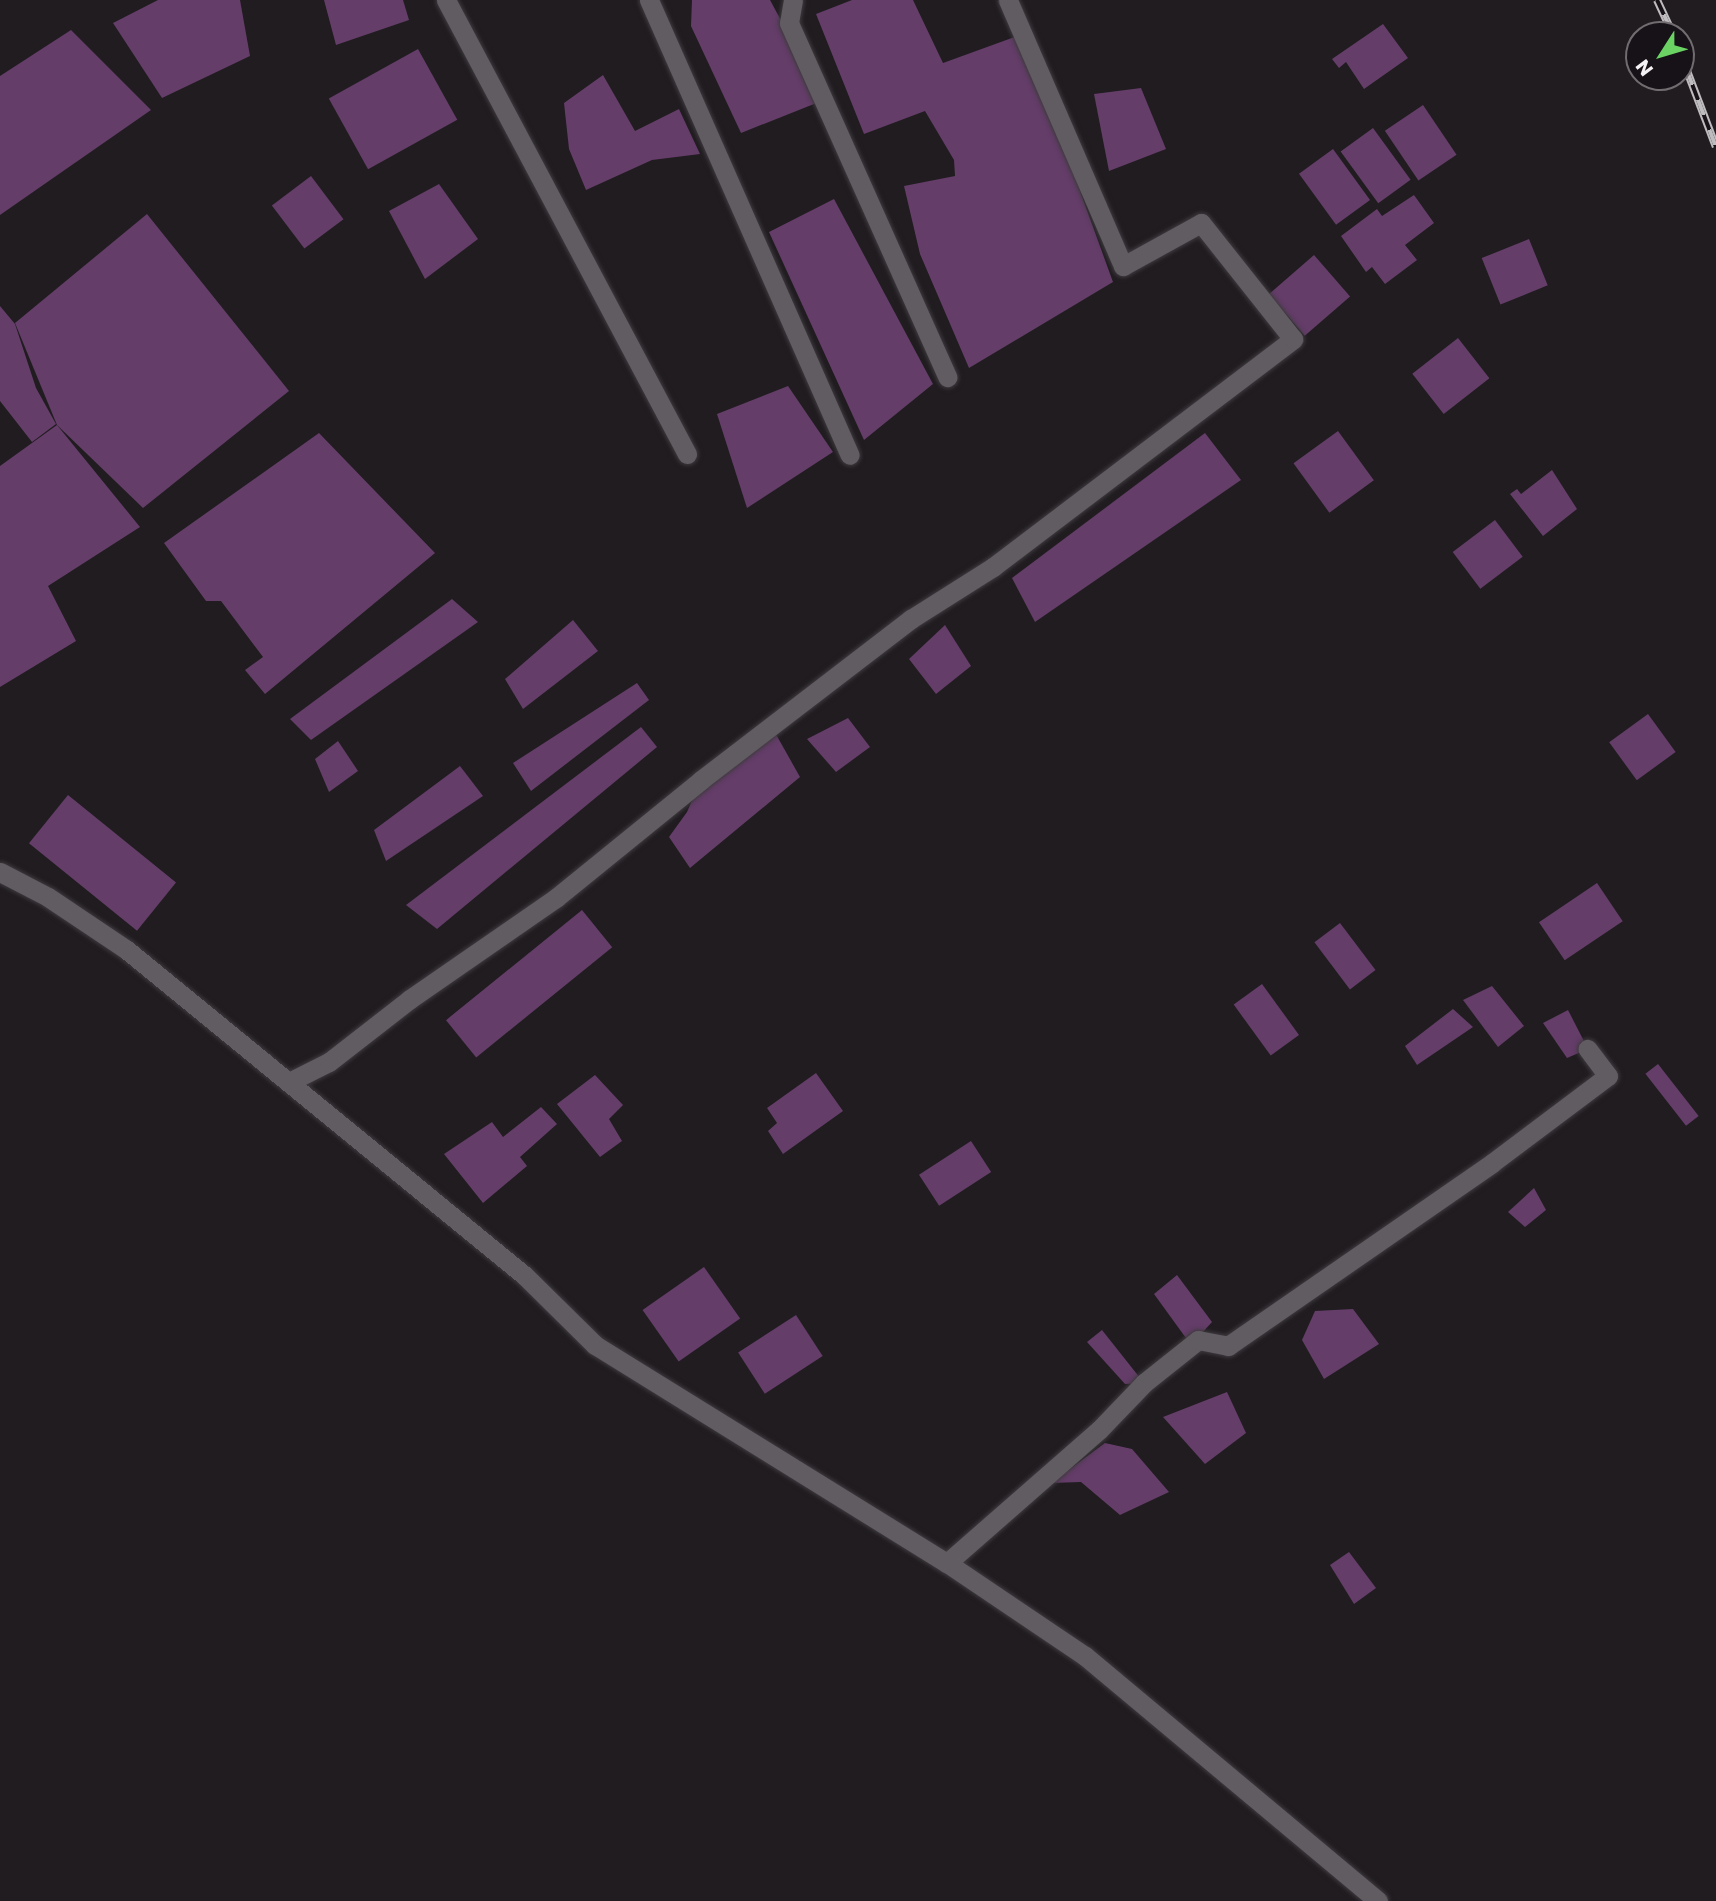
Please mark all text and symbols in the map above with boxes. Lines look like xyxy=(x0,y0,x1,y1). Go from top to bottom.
north arrow xyxy=(1625,21,1695,91)
text: N xyxy=(1629,54,1660,82)

